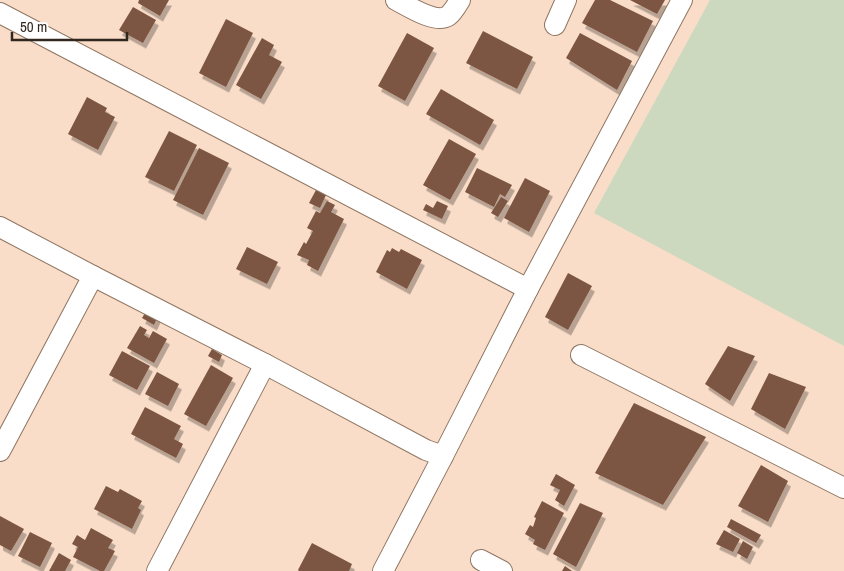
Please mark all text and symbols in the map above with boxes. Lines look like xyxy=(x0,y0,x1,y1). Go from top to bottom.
scale bar xyxy=(12,10,128,42)
text: 50 m xyxy=(20,16,47,37)

